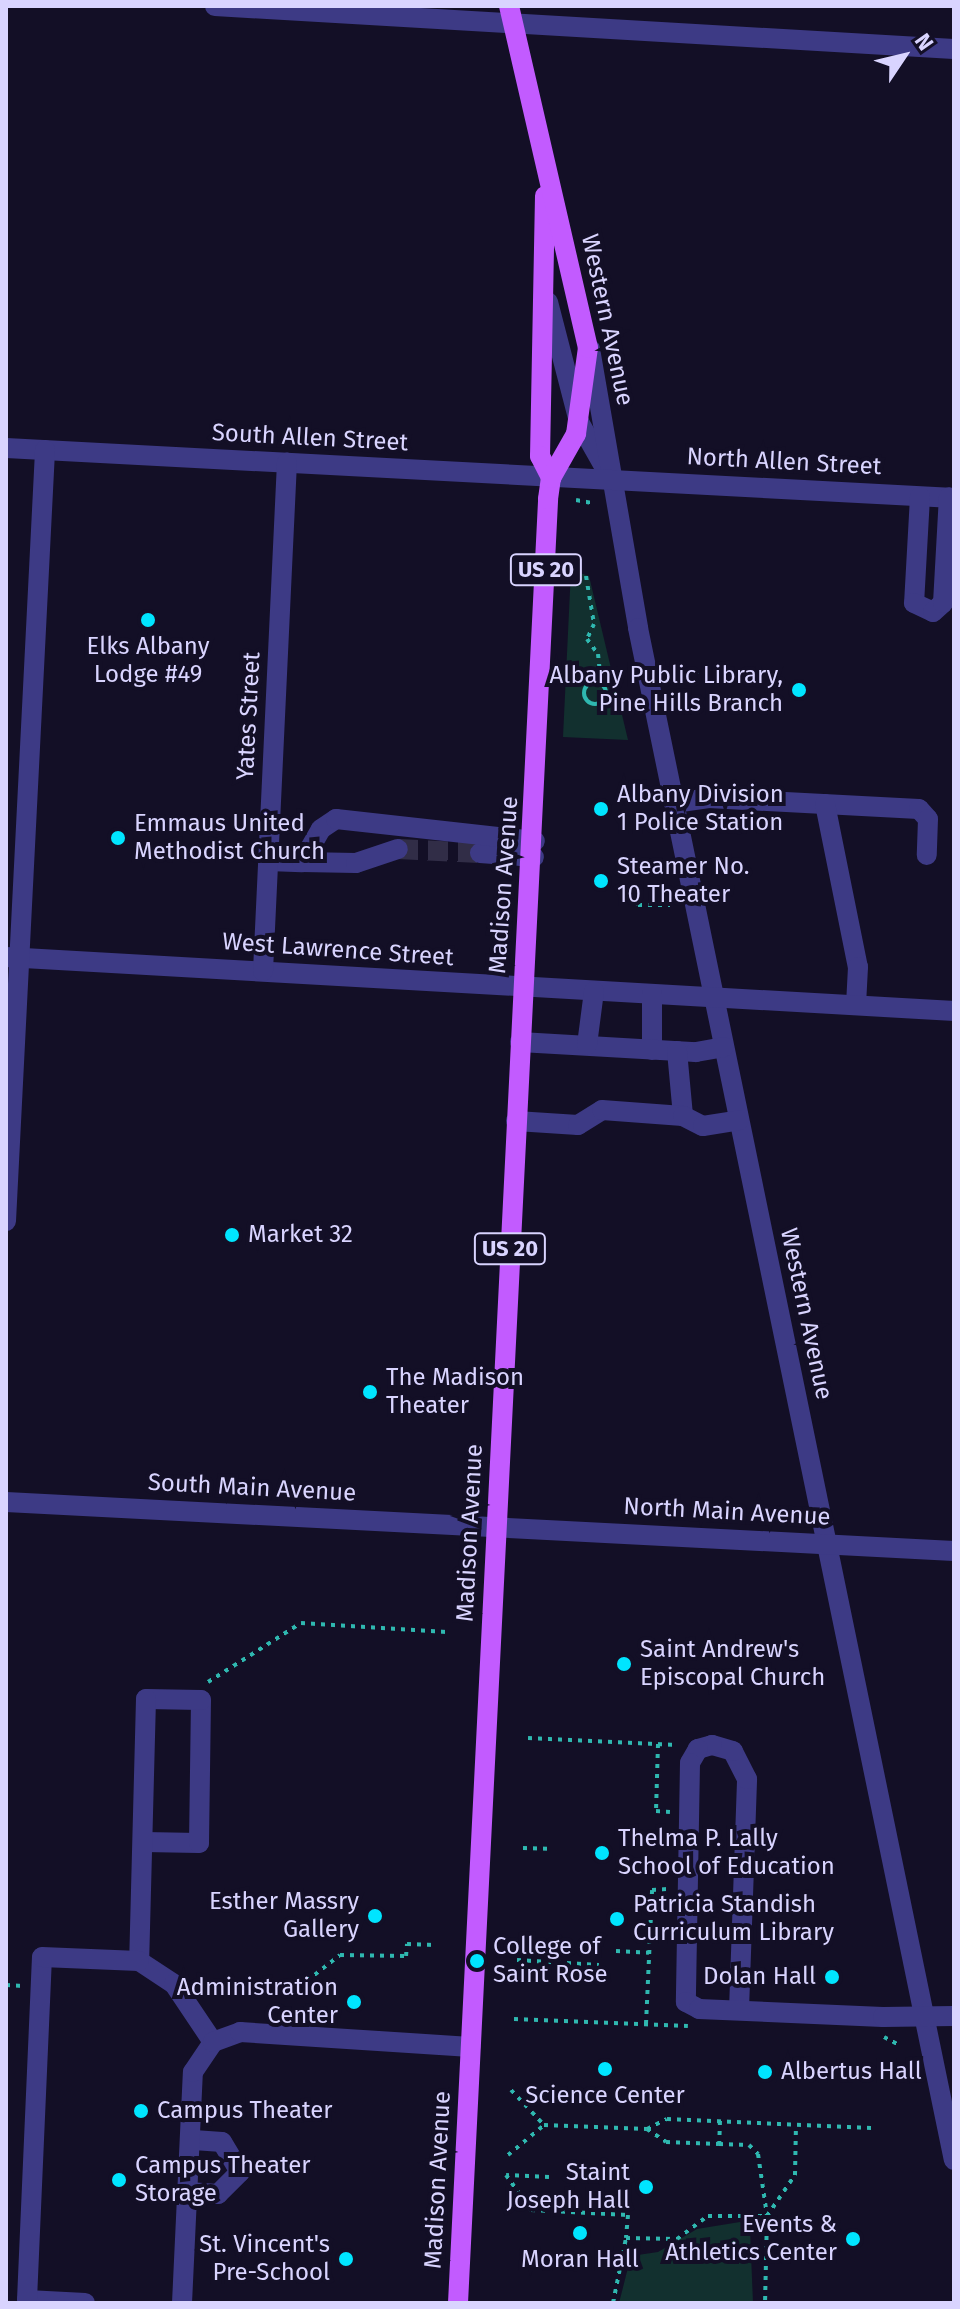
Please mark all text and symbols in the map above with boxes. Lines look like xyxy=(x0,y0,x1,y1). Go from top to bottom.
north arrow xyxy=(864,16,944,96)
text: N xyxy=(909,28,939,56)
street label: Western Avenue xyxy=(575,232,639,408)
street label: South Allen Street xyxy=(211,418,409,458)
street label: North Allen Street xyxy=(686,443,882,481)
road number: US 20 xyxy=(508,552,584,588)
marker: Elks Albany Lodge #49 xyxy=(139,611,157,629)
place label: Elks Albany Lodge #49 xyxy=(87,633,209,689)
street label: Yates Street xyxy=(231,651,267,781)
place label: Albany Public Library, Pine Hills Branch xyxy=(550,662,783,718)
marker: Albany Public Library, Pine Hills Branch xyxy=(790,681,808,699)
place label: Albany Division 1 Police Station xyxy=(617,781,784,837)
street label: Madison Avenue xyxy=(483,795,525,975)
marker: Albany Division 1 Police Station xyxy=(592,800,610,818)
place label: Emmaus United Methodist Church xyxy=(134,810,325,866)
marker: Emmaus United Methodist Church xyxy=(109,829,127,847)
place label: Steamer No. 10 Theater xyxy=(617,853,749,909)
marker: Steamer No. 10 Theater xyxy=(592,872,610,890)
street label: West Lawrence Street xyxy=(221,928,455,972)
place label: Market 32 xyxy=(248,1221,353,1249)
marker: Market 32 xyxy=(223,1226,241,1244)
street label: Western Avenue xyxy=(774,1226,838,1402)
road number: US 20 xyxy=(472,1231,548,1267)
place label: The Madison Theater xyxy=(386,1364,524,1420)
marker: The Madison Theater xyxy=(361,1383,379,1401)
street label: Madison Avenue xyxy=(451,1443,489,1623)
street label: South Main Avenue xyxy=(147,1468,357,1508)
street label: North Main Avenue xyxy=(623,1492,831,1532)
place label: Saint Andrew's Episcopal Church xyxy=(640,1636,825,1692)
marker: Saint Andrew's Episcopal Church xyxy=(615,1655,633,1673)
place label: Thelma P. Lally School of Education xyxy=(618,1825,835,1881)
marker: Thelma P. Lally School of Education xyxy=(593,1844,611,1862)
place label: Esther Massry Gallery xyxy=(209,1888,359,1944)
place label: Patricia Standish Curriculum Library xyxy=(633,1891,834,1947)
marker: Esther Massry Gallery xyxy=(366,1907,384,1925)
marker: Patricia Standish Curriculum Library xyxy=(608,1910,626,1928)
place label: College of Saint Rose xyxy=(493,1933,607,1989)
marker: College of Saint Rose xyxy=(468,1952,486,1970)
place label: Dolan Hall xyxy=(703,1963,816,1991)
marker: Dolan Hall xyxy=(823,1968,841,1986)
place label: Administration Center xyxy=(177,1974,338,2030)
marker: Administration Center xyxy=(345,1993,363,2011)
place label: Albertus Hall xyxy=(781,2058,922,2086)
marker: Science Center xyxy=(596,2060,614,2078)
marker: Albertus Hall xyxy=(756,2063,774,2081)
place label: Science Center xyxy=(525,2082,685,2110)
street label: Madison Avenue xyxy=(419,2090,457,2270)
place label: Campus Theater xyxy=(157,2097,333,2125)
marker: Campus Theater xyxy=(132,2102,150,2120)
place label: Campus Theater Storage xyxy=(135,2152,311,2208)
place label: Staint Joseph Hall xyxy=(506,2159,630,2215)
marker: Campus Theater Storage xyxy=(110,2171,128,2189)
marker: Staint Joseph Hall xyxy=(637,2178,655,2196)
place label: Events & Athletics Center xyxy=(665,2211,837,2267)
marker: Moran Hall xyxy=(571,2224,589,2242)
marker: Events & Athletics Center xyxy=(844,2230,862,2248)
place label: St. Vincent's Pre-School xyxy=(199,2231,330,2287)
place label: Moran Hall xyxy=(521,2246,639,2274)
marker: St. Vincent's Pre-School xyxy=(337,2250,355,2268)

